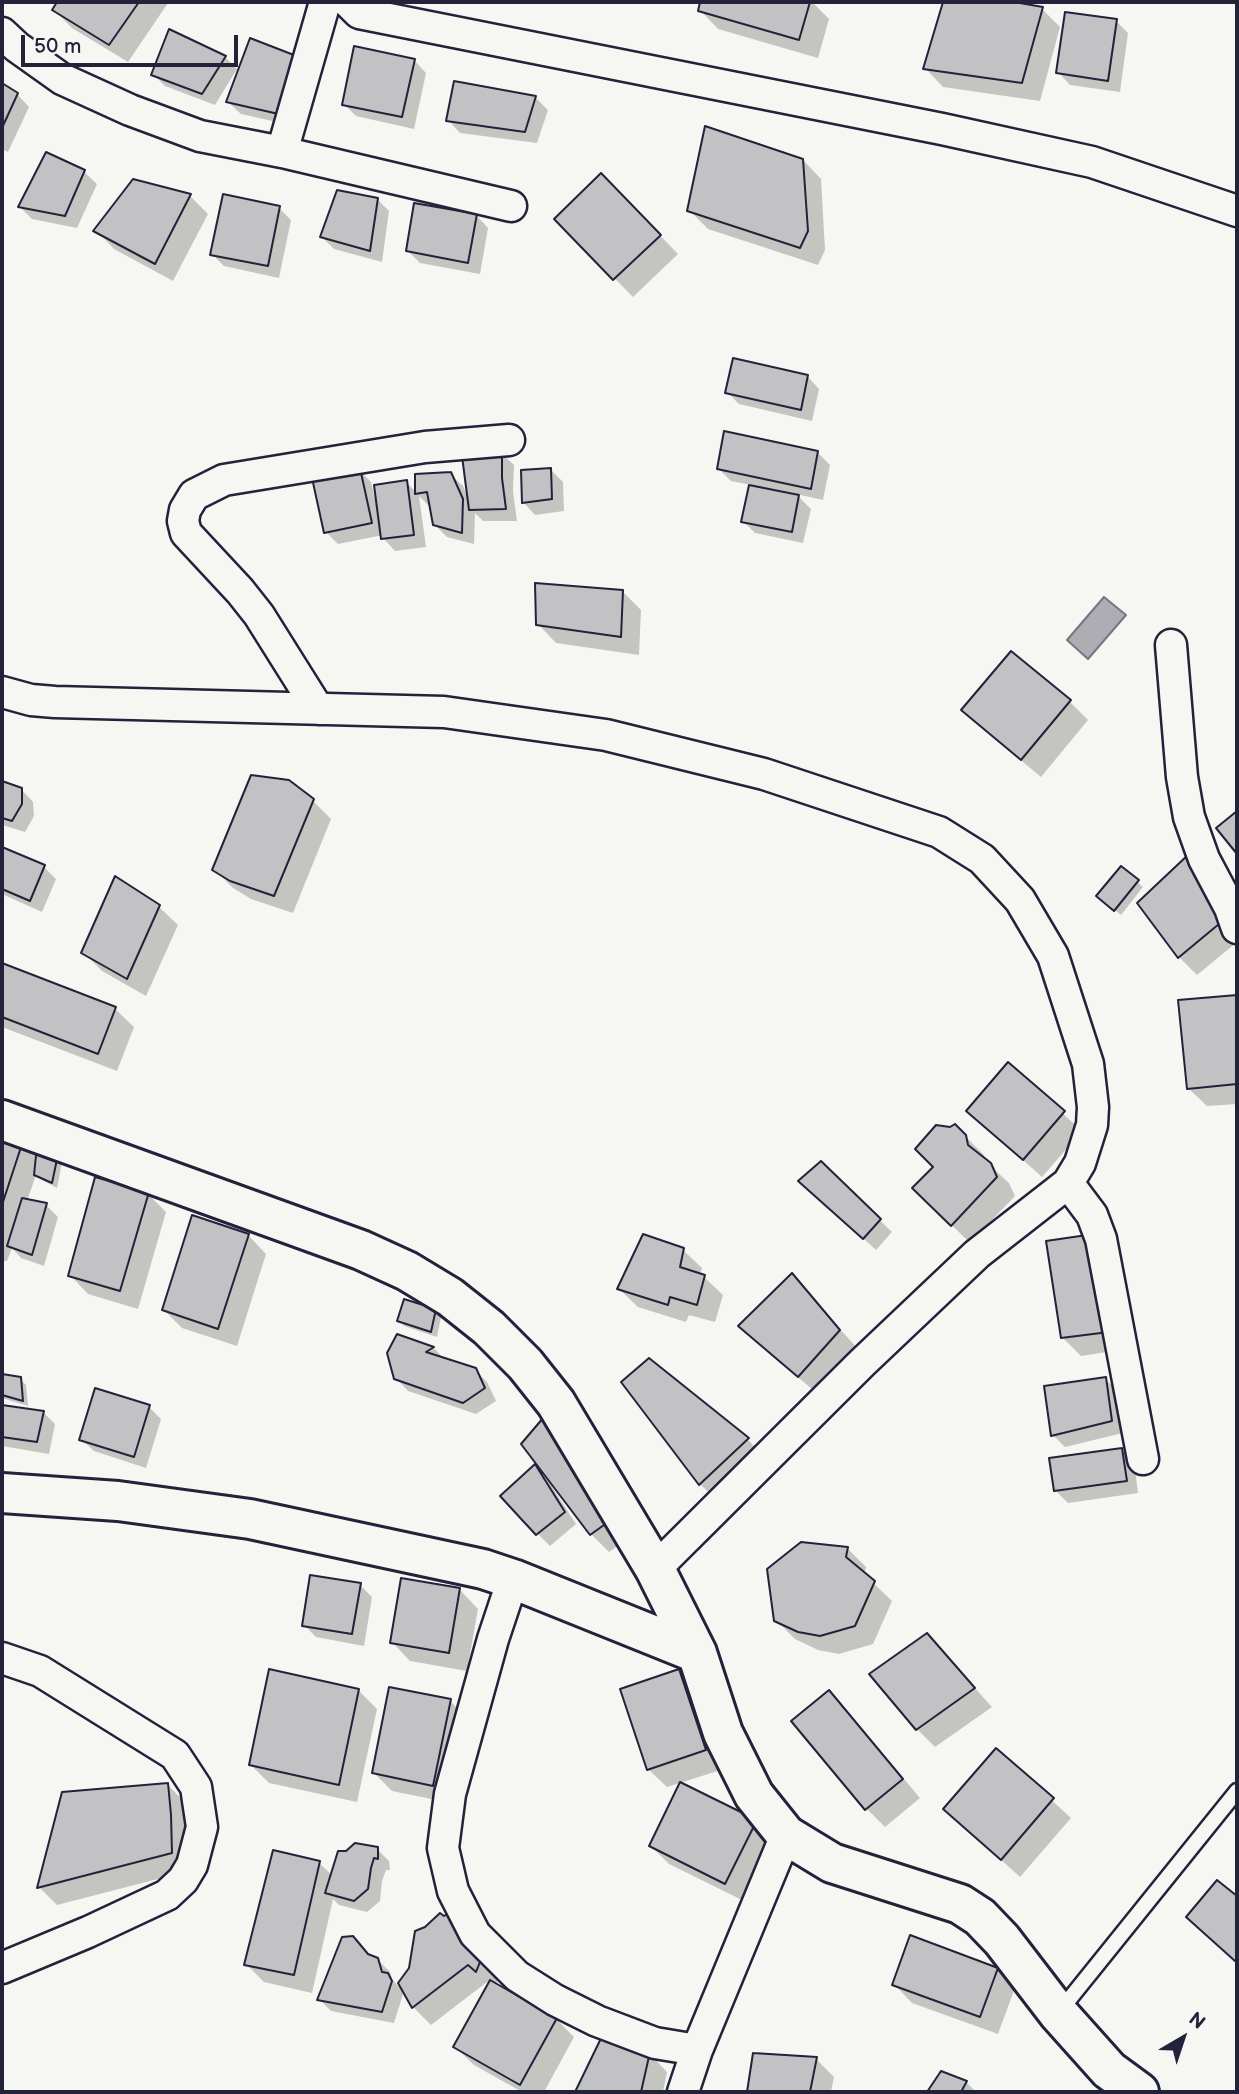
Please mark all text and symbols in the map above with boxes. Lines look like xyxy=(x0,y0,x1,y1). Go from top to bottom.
scale bar xyxy=(24,21,242,65)
text: 50 m xyxy=(34,34,81,59)
north arrow xyxy=(1148,2003,1218,2073)
text: N xyxy=(1184,2008,1209,2035)

